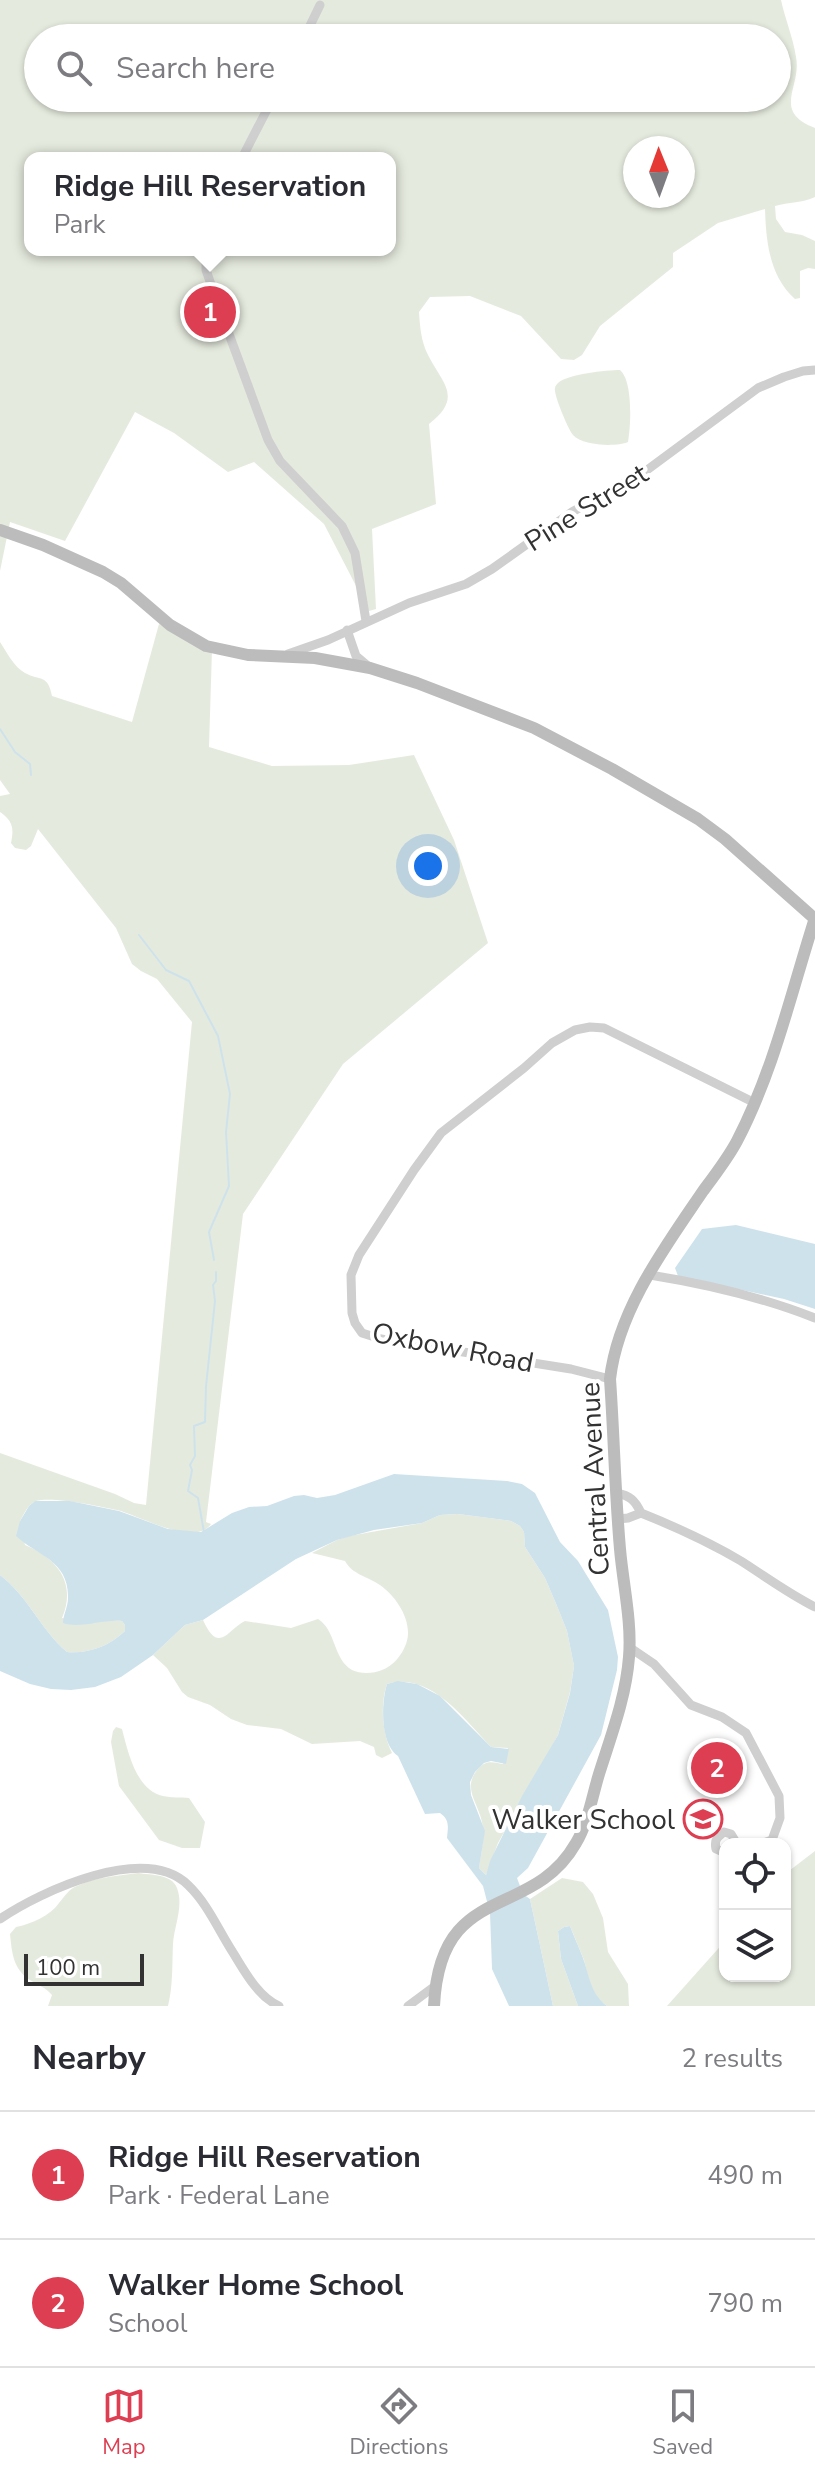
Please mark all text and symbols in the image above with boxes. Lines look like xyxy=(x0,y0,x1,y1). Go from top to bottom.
search box xyxy=(24,24,791,112)
icon: search xyxy=(52,46,96,90)
text: Search here xyxy=(116,48,275,89)
north arrow xyxy=(623,136,695,208)
popup xyxy=(24,152,396,256)
text: Ridge Hill Reservation xyxy=(54,166,366,207)
text: Park xyxy=(54,207,106,242)
pin: 1 xyxy=(184,282,236,342)
street label: Pine Street xyxy=(518,455,656,561)
your location xyxy=(408,846,448,886)
street label: Oxbow Road xyxy=(369,1314,537,1382)
street label: Central Avenue xyxy=(571,1381,619,1577)
pin: 2 xyxy=(691,1738,743,1798)
school or university icon: Walker School xyxy=(682,1798,724,1840)
place label: Walker School xyxy=(491,1801,676,1839)
map controls xyxy=(719,1838,791,1982)
button: locate xyxy=(719,1838,791,1910)
button: layers xyxy=(719,1910,791,1982)
scale bar xyxy=(24,1950,144,1986)
text: 100 m xyxy=(36,1953,100,1983)
text: Nearby xyxy=(32,2035,146,2081)
text: 2 results xyxy=(682,2041,783,2076)
text: Ridge Hill Reservation xyxy=(108,2137,421,2178)
text: 1 xyxy=(50,2158,66,2193)
text: 490 m xyxy=(707,2158,783,2193)
text: Park · Federal Lane xyxy=(108,2178,330,2213)
text: Walker Home School xyxy=(108,2265,403,2306)
text: 2 xyxy=(50,2286,66,2321)
text: 790 m xyxy=(707,2286,783,2321)
text: School xyxy=(108,2306,187,2341)
tab: Map xyxy=(102,2384,146,2462)
tab: Directions xyxy=(350,2384,449,2462)
tab: Saved xyxy=(652,2384,713,2462)

